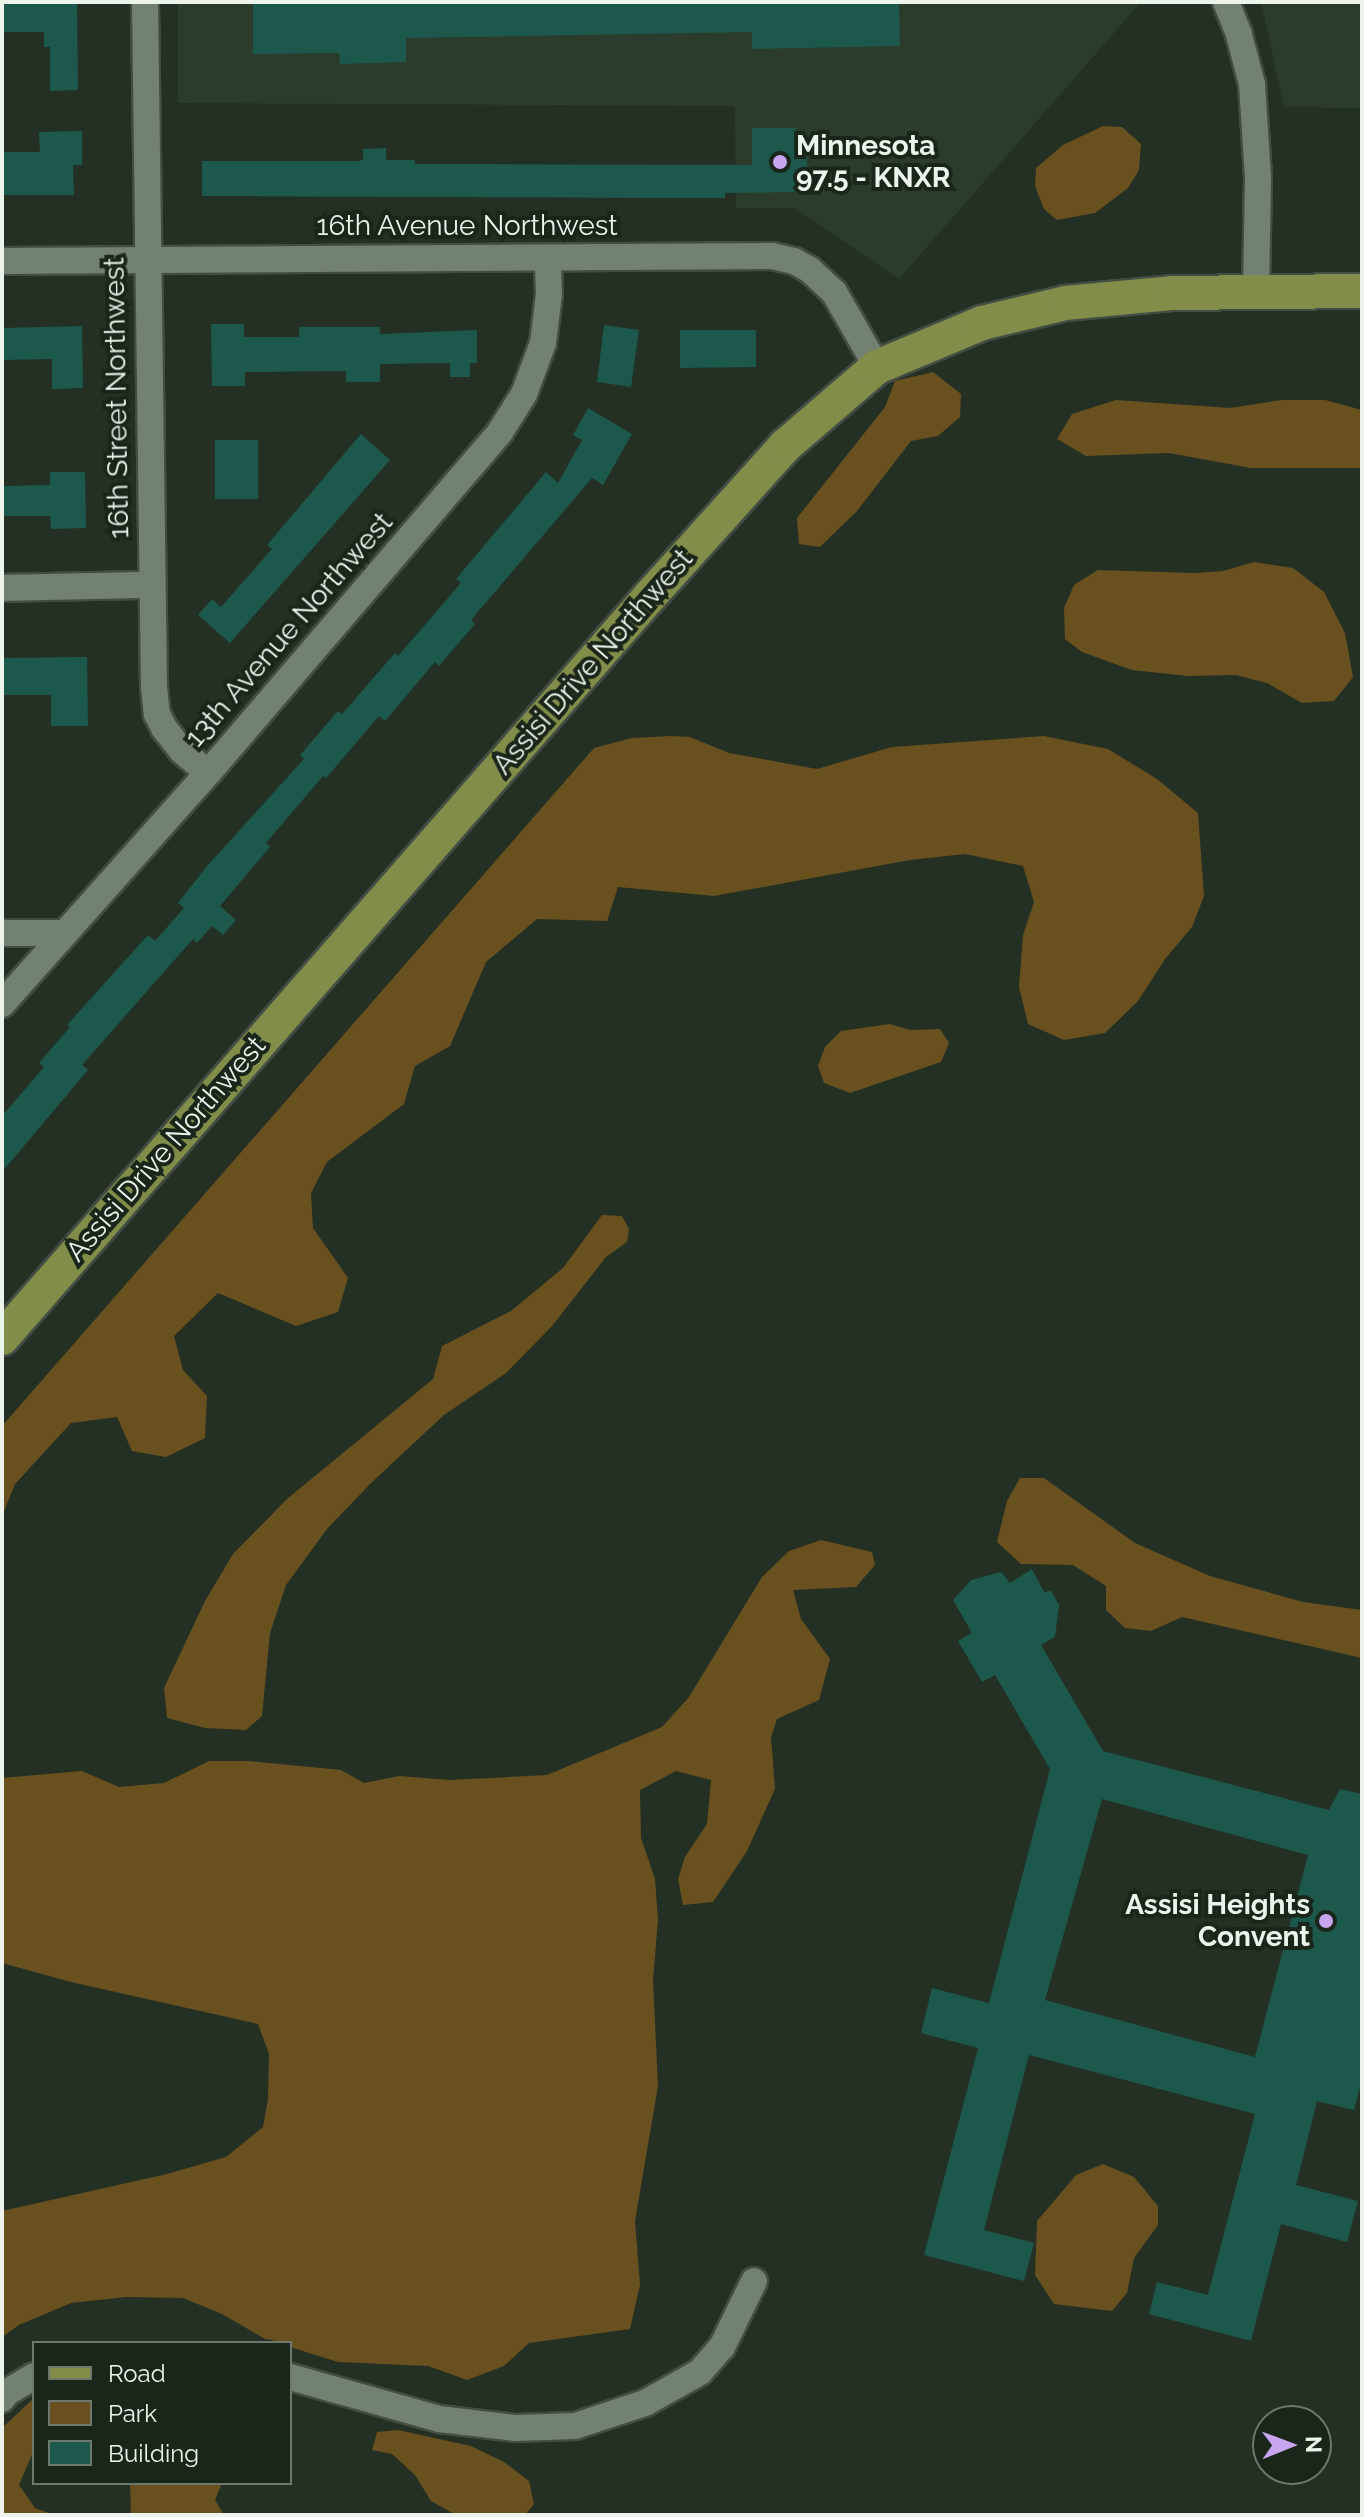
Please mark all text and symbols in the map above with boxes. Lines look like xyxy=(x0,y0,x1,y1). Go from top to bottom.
place label: Minnesota 97.5 - KNXR xyxy=(796,129,950,195)
marker: Minnesota 97.5 - KNXR xyxy=(771,153,789,171)
street label: 16th Avenue Northwest xyxy=(316,209,618,243)
street label: 16th Street Northwest xyxy=(98,257,136,539)
street label: 13th Avenue Northwest xyxy=(178,506,400,754)
street label: Assisi Drive Northwest xyxy=(486,543,700,781)
street label: Assisi Drive Northwest xyxy=(59,1030,273,1268)
place label: Assisi Heights Convent xyxy=(1125,1888,1310,1954)
marker: Assisi Heights Convent xyxy=(1317,1912,1335,1930)
legend xyxy=(32,2341,292,2485)
text: Road xyxy=(108,2359,166,2388)
text: Park xyxy=(108,2399,157,2428)
north arrow xyxy=(1252,2405,1332,2485)
text: N xyxy=(1301,2436,1327,2453)
text: Building xyxy=(108,2439,199,2468)

